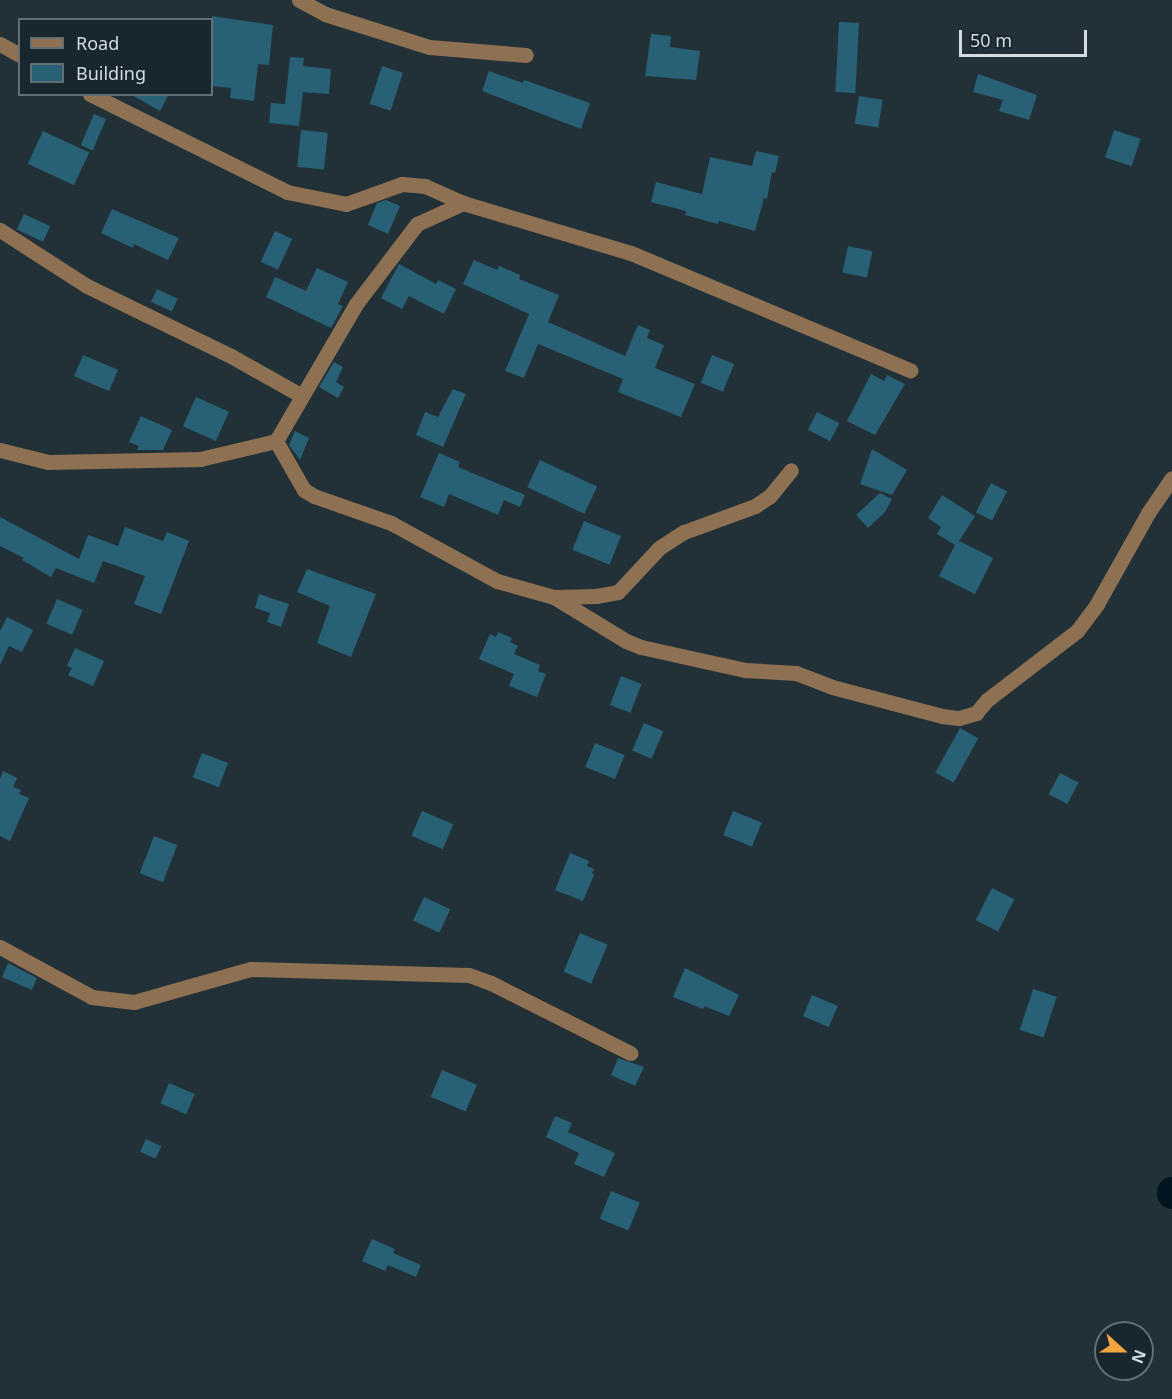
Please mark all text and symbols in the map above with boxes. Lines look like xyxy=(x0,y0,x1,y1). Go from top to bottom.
legend xyxy=(18,18,213,96)
scale bar xyxy=(962,18,1090,56)
text: 50 m xyxy=(970,28,1012,52)
text: Road xyxy=(76,31,119,55)
text: Building xyxy=(76,61,146,85)
north arrow xyxy=(1094,1321,1154,1381)
text: N xyxy=(1126,1347,1152,1367)

